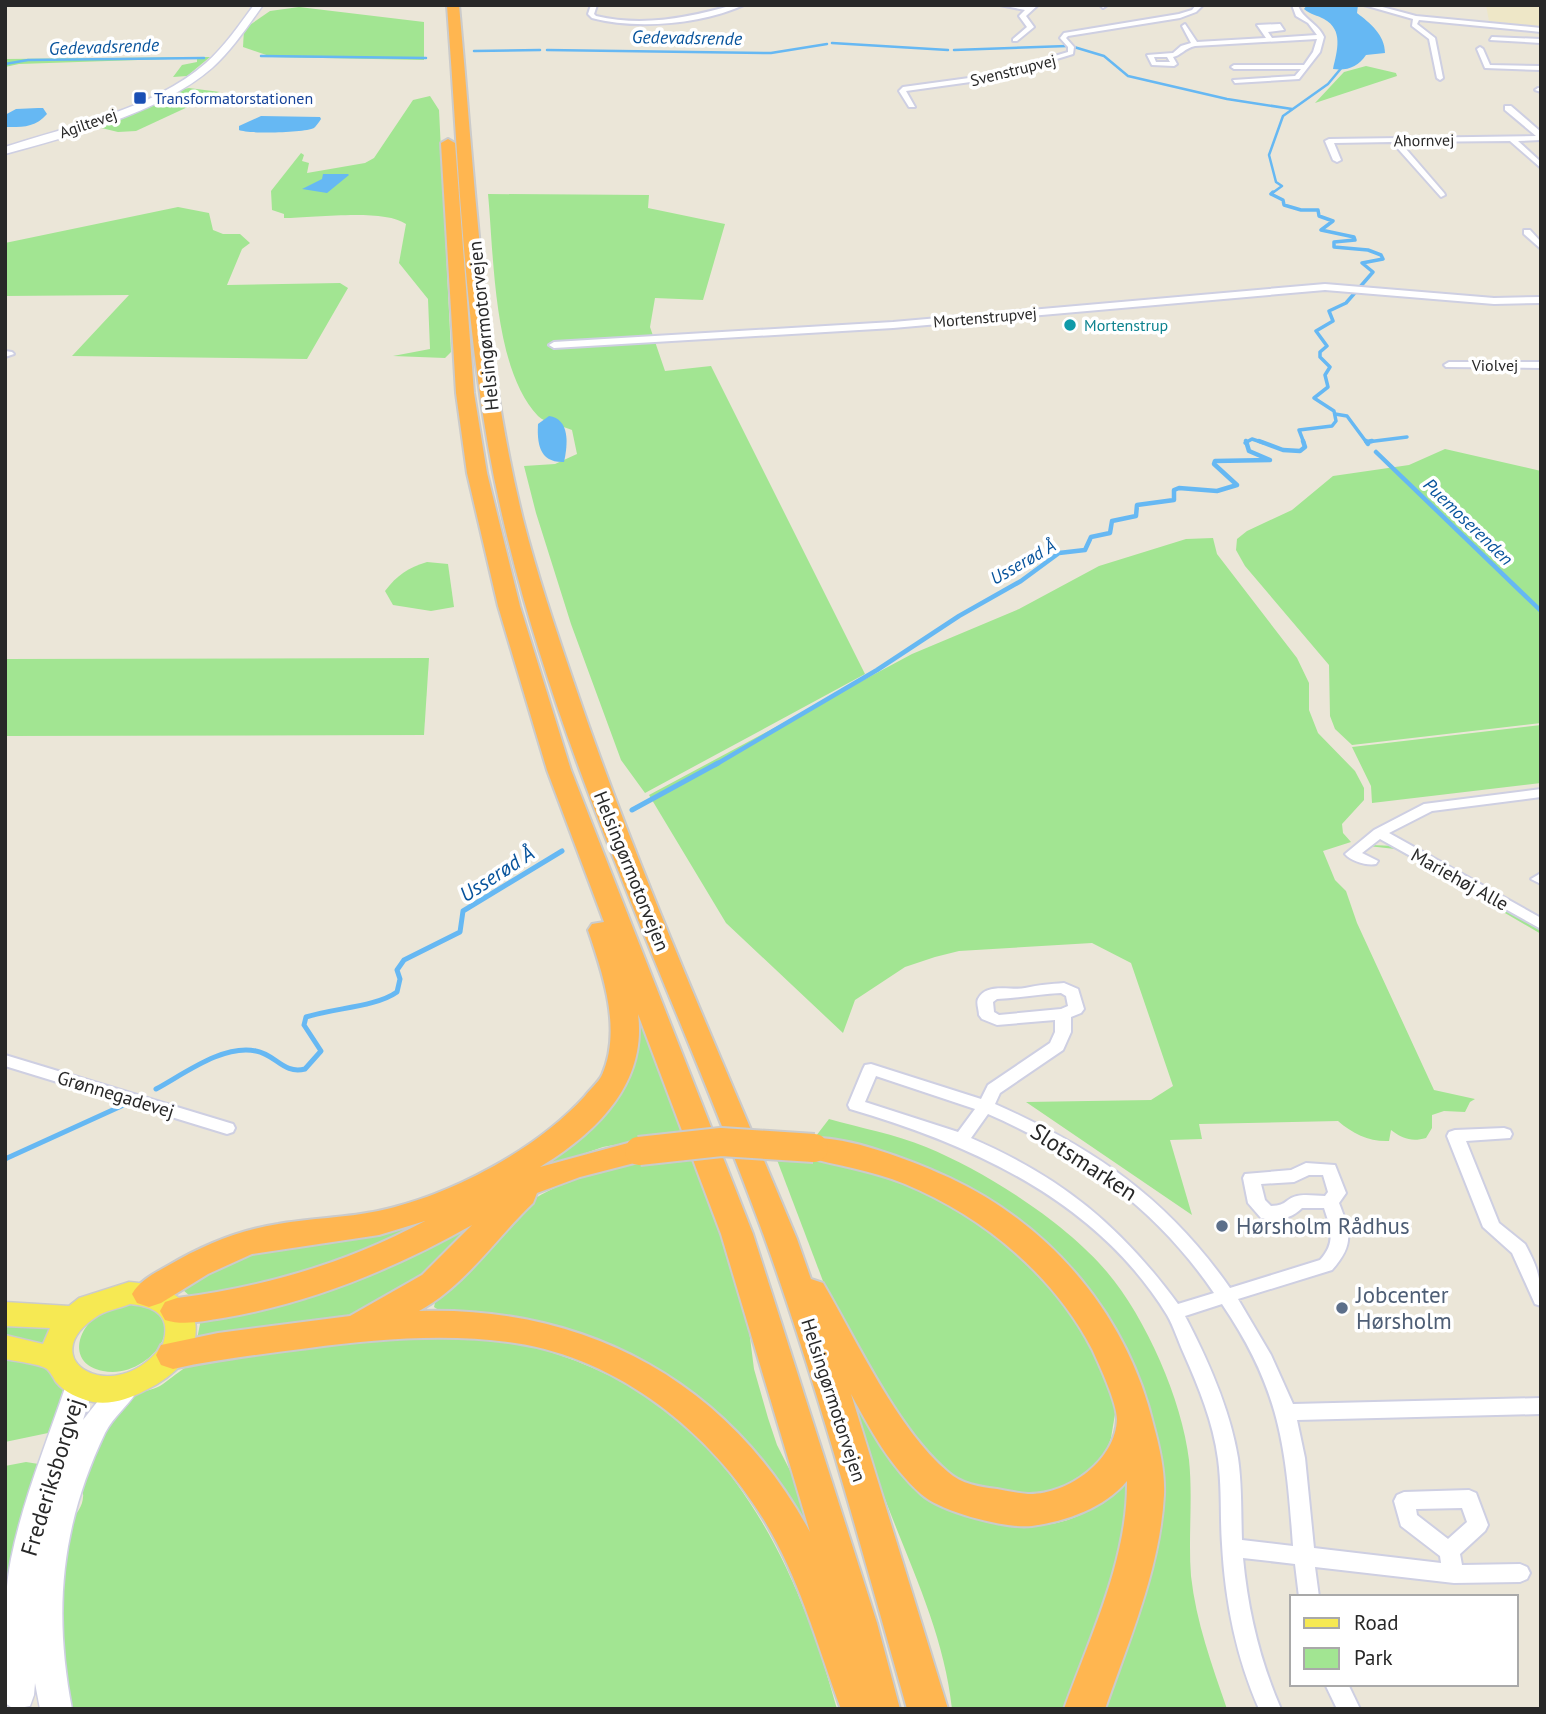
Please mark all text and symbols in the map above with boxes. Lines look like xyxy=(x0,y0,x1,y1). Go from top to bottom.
water label: Gedevadsrende xyxy=(632,25,743,50)
water label: Gedevadsrende xyxy=(48,33,160,60)
street label: Svenstrupvej xyxy=(968,50,1058,90)
place label: Transformatorstationen xyxy=(154,88,313,108)
marker: Transformatorstationen xyxy=(132,90,148,106)
street label: Agiltevej xyxy=(57,104,119,142)
street label: Ahornvej xyxy=(1393,129,1455,151)
street label: Helsingørmotorvejen xyxy=(462,240,504,412)
street label: Mortenstrupvej xyxy=(932,303,1038,331)
place label: Mortenstrup xyxy=(1084,315,1168,335)
marker: Mortenstrup xyxy=(1062,317,1078,333)
street label: Violvej xyxy=(1471,355,1518,375)
water label: Puemoserenden xyxy=(1419,473,1518,570)
water label: Usserød Å xyxy=(986,534,1060,590)
street label: Helsingørmotorvejen xyxy=(589,787,675,955)
water label: Usserød Å xyxy=(454,839,539,908)
street label: Mariehøj Alle xyxy=(1407,842,1513,916)
street label: Grønnegadevej xyxy=(55,1065,177,1123)
street label: Slotsmarken xyxy=(1025,1116,1143,1207)
place label: Hørsholm Rådhus xyxy=(1236,1211,1410,1240)
marker: Hørsholm Rådhus xyxy=(1214,1218,1230,1234)
place label: Jobcenter Hørsholm xyxy=(1355,1280,1452,1335)
marker: Jobcenter Hørsholm xyxy=(1334,1300,1350,1316)
street label: Helsingørmotorvejen xyxy=(796,1315,872,1485)
street label: Frederiksborgvej xyxy=(14,1394,89,1559)
legend xyxy=(1290,1595,1518,1686)
text: Road xyxy=(1354,1609,1398,1636)
text: Park xyxy=(1354,1644,1393,1671)

